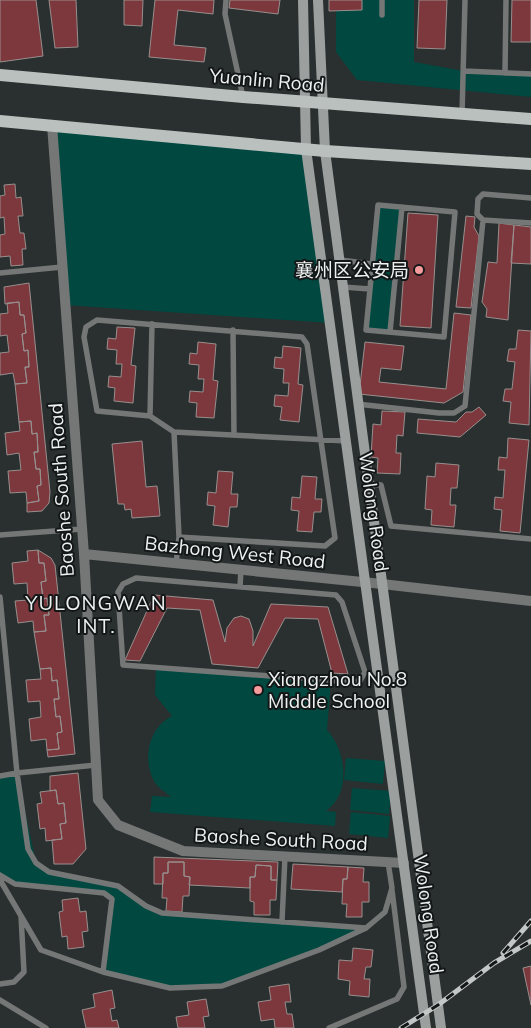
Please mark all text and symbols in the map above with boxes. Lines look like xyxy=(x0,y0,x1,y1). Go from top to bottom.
street label: Yuanlin Road xyxy=(207,63,326,97)
place label: 襄州区公安局 xyxy=(295,258,409,282)
marker: 襄州区公安局 xyxy=(413,264,425,276)
street label: Baoshe South Road xyxy=(43,402,79,578)
street label: Wolong Road xyxy=(354,451,394,573)
street label: Bazhong West Road xyxy=(143,531,327,573)
district label: YULONGWAN INT. xyxy=(24,590,167,638)
place label: Xiangzhou No.8 Middle School xyxy=(268,667,407,713)
marker: Xiangzhou No.8 Middle School xyxy=(252,684,264,696)
street label: Baoshe South Road xyxy=(193,822,369,856)
street label: Wolong Road xyxy=(409,853,449,975)

